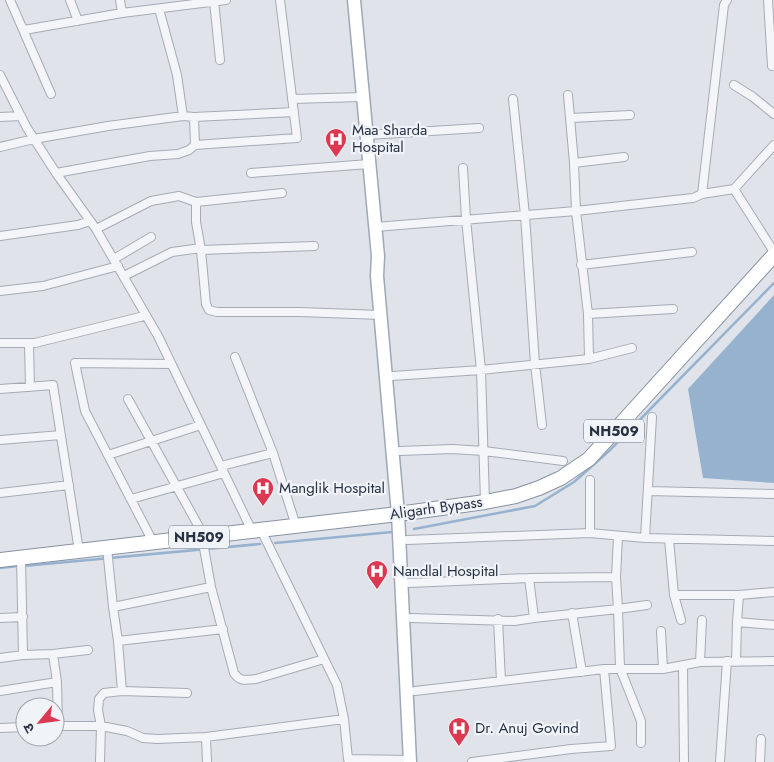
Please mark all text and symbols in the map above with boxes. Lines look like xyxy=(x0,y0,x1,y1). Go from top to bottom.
place label: Maa Sharda Hospital xyxy=(352,119,427,158)
hospital icon: Maa Sharda Hospital xyxy=(324,127,348,158)
road number: NH509 xyxy=(584,420,644,442)
hospital icon: Manglik Hospital xyxy=(251,476,275,507)
place label: Manglik Hospital xyxy=(279,477,385,499)
street label: Aligarh Bypass xyxy=(388,491,484,525)
road number: NH509 xyxy=(169,526,229,548)
hospital icon: Nandlal Hospital xyxy=(365,559,389,590)
place label: Nandlal Hospital xyxy=(393,560,499,582)
north arrow xyxy=(15,697,65,747)
hospital icon: Dr. Anuj Govind xyxy=(447,716,471,747)
place label: Dr. Anuj Govind xyxy=(475,717,579,739)
text: उ xyxy=(18,719,39,737)

